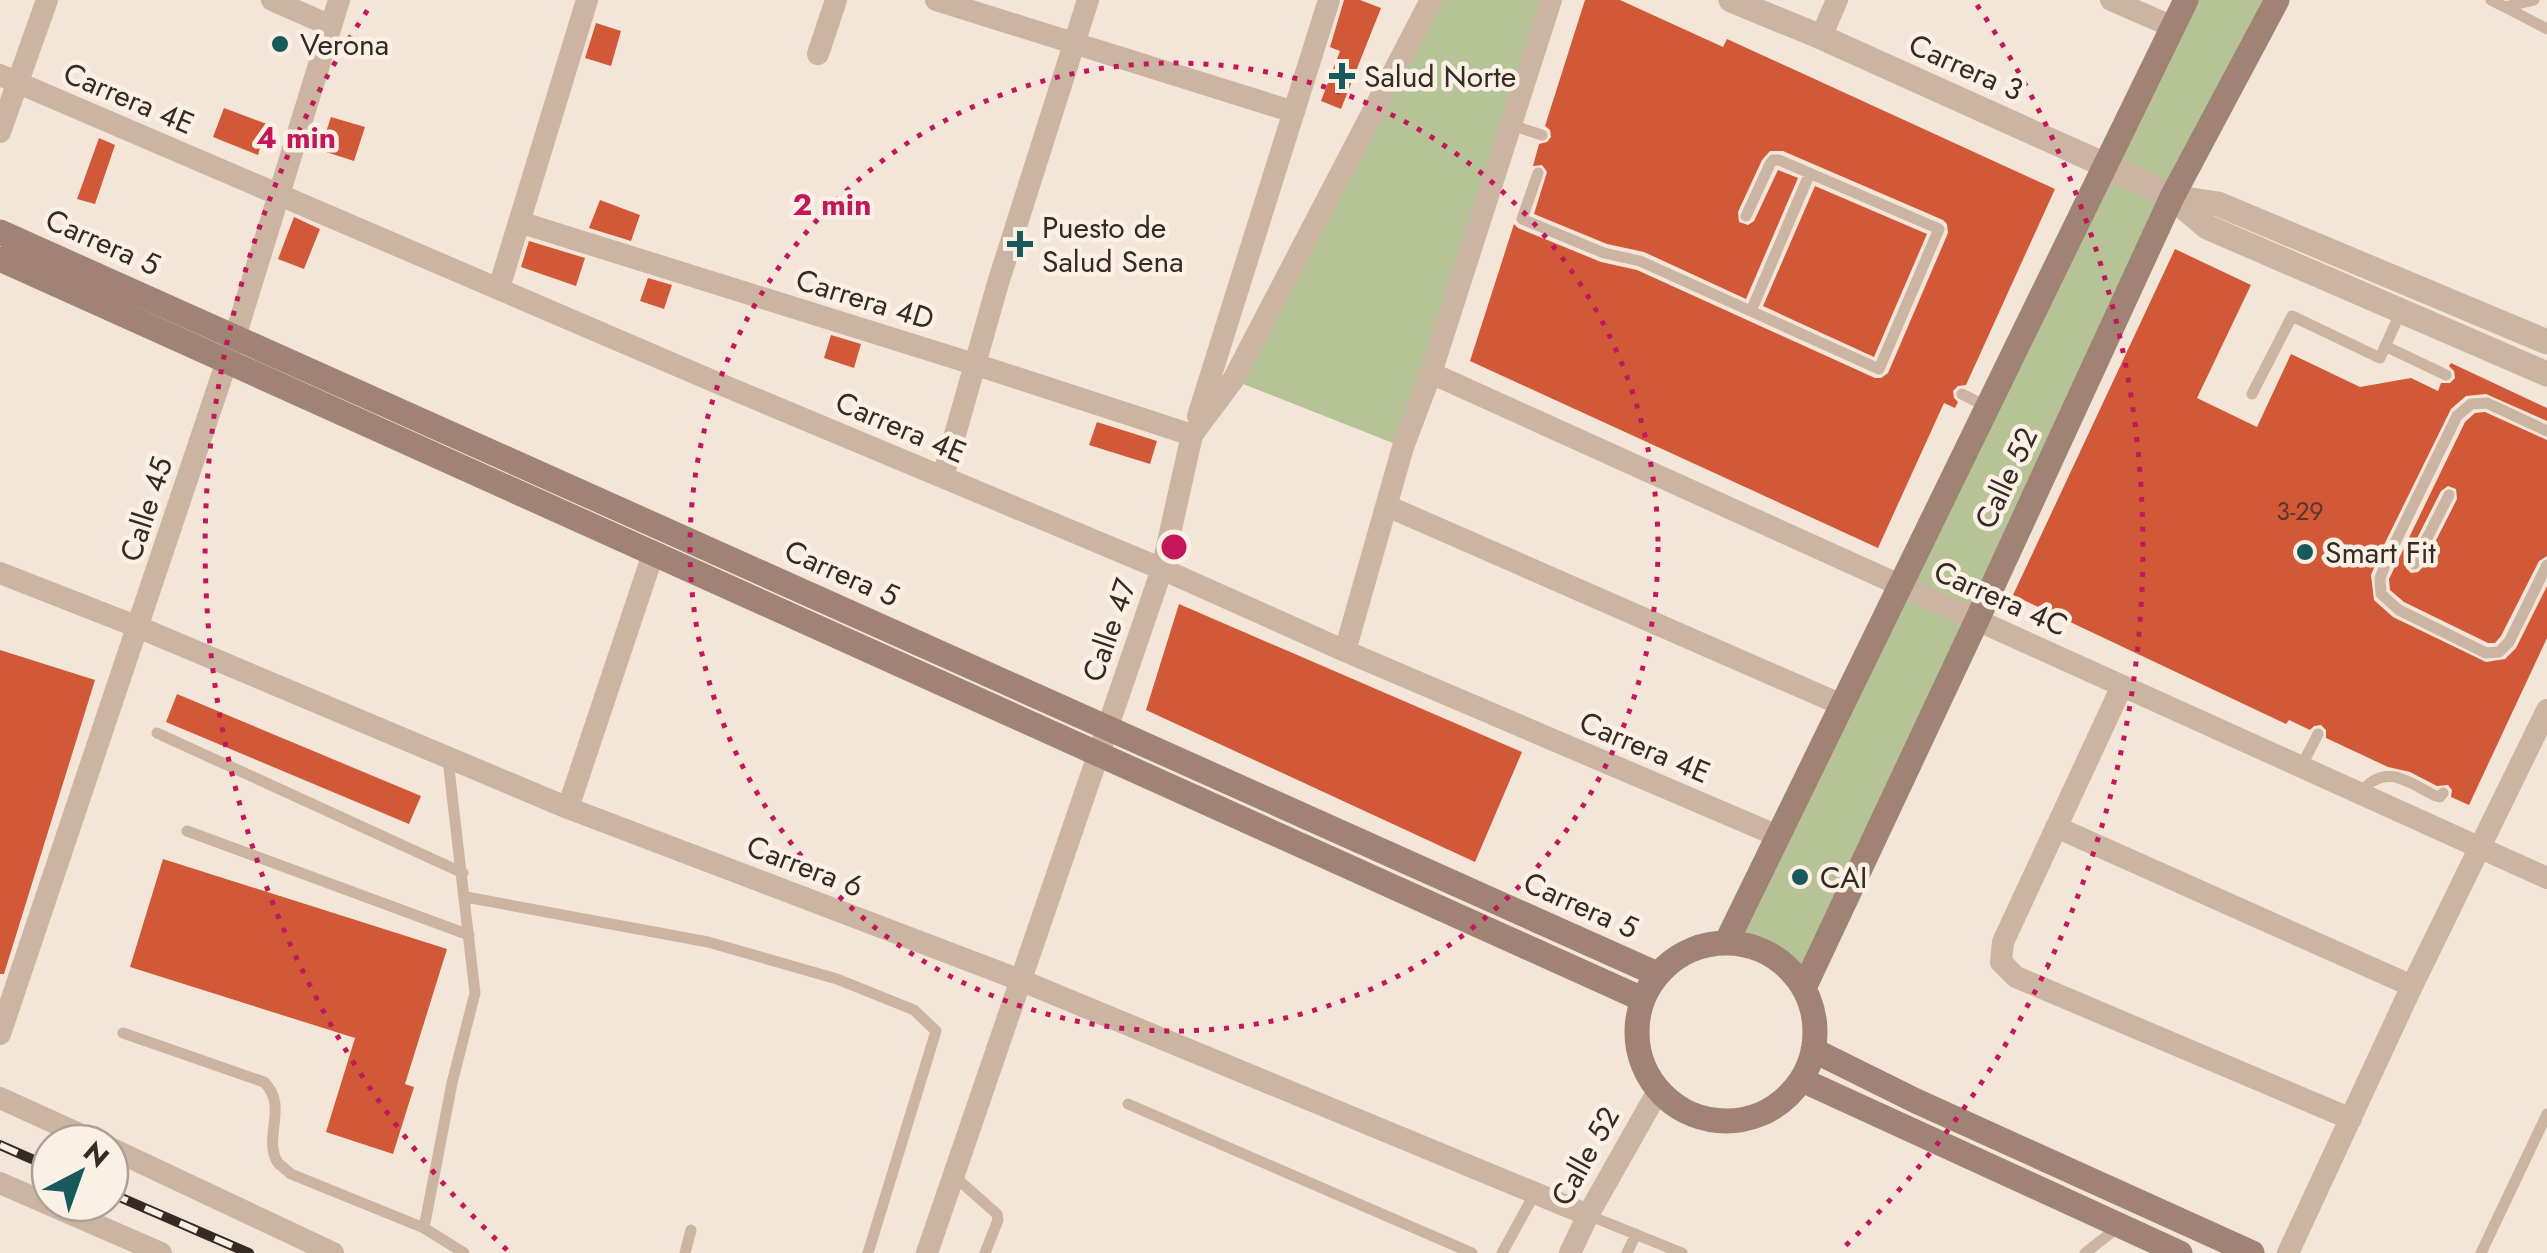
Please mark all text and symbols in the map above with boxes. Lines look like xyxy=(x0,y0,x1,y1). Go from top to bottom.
place label: Verona xyxy=(300,23,389,66)
street label: Carrera 3 xyxy=(1902,23,2030,111)
marker: Verona xyxy=(269,33,291,55)
street label: Carrera 4E xyxy=(57,51,201,145)
place label: Salud Norte xyxy=(1364,55,1516,98)
marker: Salud Norte xyxy=(1329,63,1355,89)
text: 4 min xyxy=(256,116,336,159)
text: 2 min xyxy=(793,183,871,226)
street label: Carrera 5 xyxy=(39,198,167,286)
place label: Puesto de Salud Sena xyxy=(1042,206,1184,283)
marker: Puesto de Salud Sena xyxy=(1007,231,1033,257)
street label: Carrera 4D xyxy=(791,258,939,340)
street label: Carrera 4E xyxy=(829,380,973,474)
street label: Calle 52 xyxy=(1964,420,2048,536)
street label: Calle 45 xyxy=(109,451,183,567)
house number: 3-29 xyxy=(2276,493,2324,529)
street label: Carrera 5 xyxy=(778,529,906,617)
centre of rings xyxy=(1156,529,1192,565)
place label: Smart Fit xyxy=(2325,531,2437,574)
marker: Smart Fit xyxy=(2294,541,2316,563)
street label: Carrera 4C xyxy=(1927,549,2075,647)
street label: Calle 47 xyxy=(1071,572,1147,687)
street label: Carrera 4E xyxy=(1573,700,1717,794)
street label: Carrera 6 xyxy=(741,824,869,908)
place label: CAI xyxy=(1820,856,1867,899)
street label: Carrera 5 xyxy=(1517,861,1645,949)
marker: CAI xyxy=(1789,866,1811,888)
street label: Calle 52 xyxy=(1540,1099,1630,1213)
north arrow xyxy=(30,1123,130,1223)
text: N xyxy=(74,1132,118,1177)

